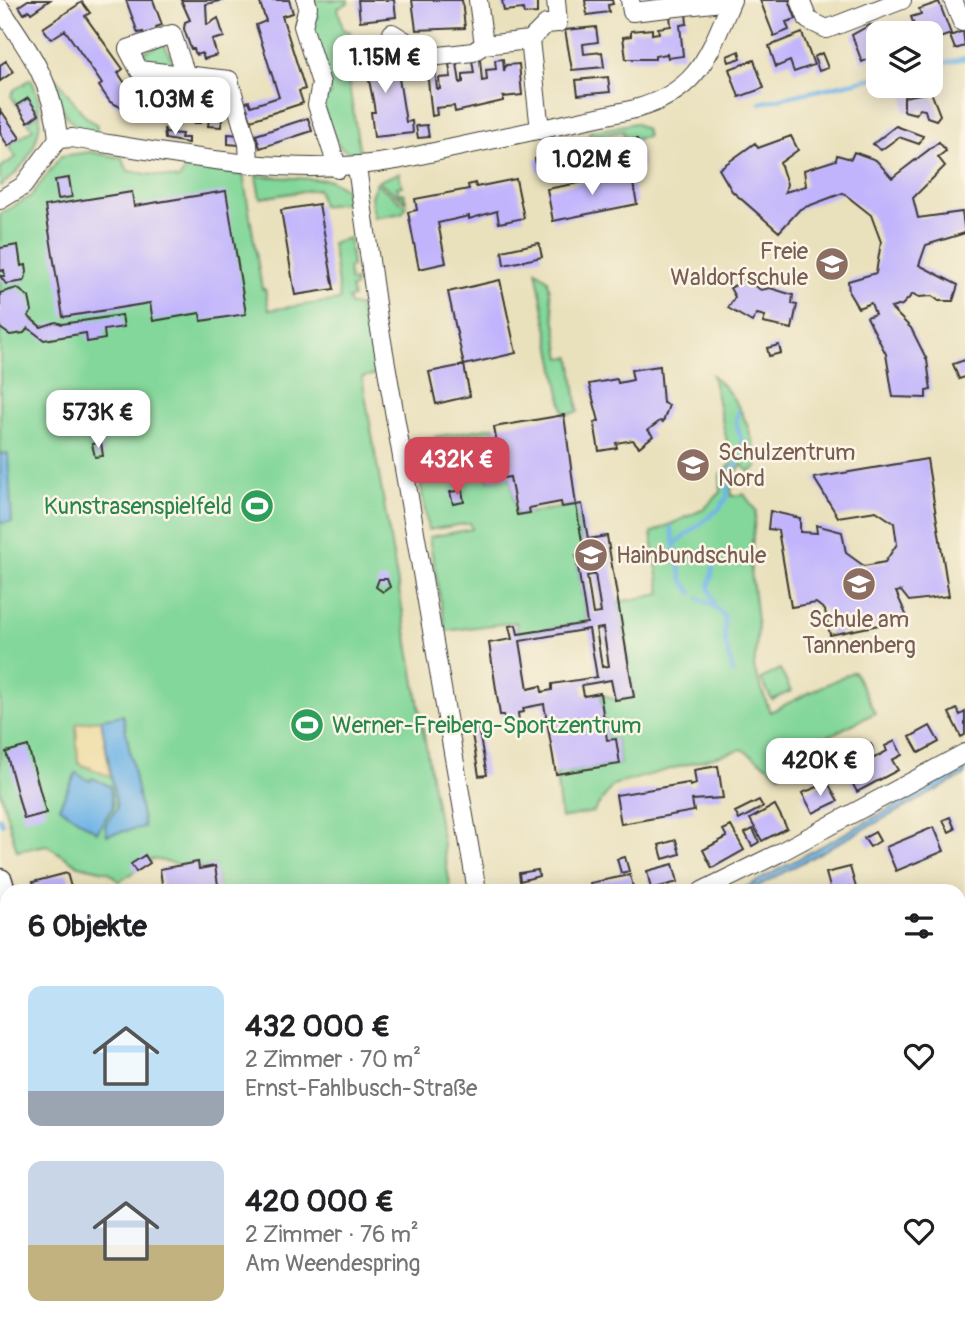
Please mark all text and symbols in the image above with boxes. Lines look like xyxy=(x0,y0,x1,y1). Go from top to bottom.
map controls xyxy=(866,21,943,98)
button: layers xyxy=(866,21,943,98)
pin: 1.15M € xyxy=(320,36,450,95)
text: 1.15M € xyxy=(349,43,421,72)
pin: 1.03M € xyxy=(110,78,240,137)
text: 1.03M € xyxy=(135,85,215,114)
pin: 1.02M € xyxy=(527,138,657,197)
text: 1.02M € xyxy=(552,145,632,174)
place label: Freie Waldorfschule xyxy=(670,237,809,292)
school or university icon: Freie Waldorfschule xyxy=(813,245,851,283)
pin: 573K € xyxy=(41,391,155,450)
text: 573K € xyxy=(62,398,134,427)
pin: 432K € xyxy=(400,438,514,497)
place label: Schulzentrum Nord xyxy=(718,438,855,493)
text: 432K € xyxy=(420,445,494,474)
school or university icon: Schulzentrum Nord xyxy=(674,446,712,484)
sports icon: Kunstrasenspielfeld xyxy=(238,487,276,525)
place label: Kunstrasenspielfeld xyxy=(44,492,232,521)
school or university icon: Hainbundschule xyxy=(572,536,610,574)
place label: Hainbundschule xyxy=(616,541,767,570)
school or university icon: Schule am Tannenberg xyxy=(840,565,878,603)
place label: Schule am Tannenberg xyxy=(802,605,916,660)
sports icon: Werner-Freiberg-Sportzentrum xyxy=(288,706,326,744)
place label: Werner-Freiberg-Sportzentrum xyxy=(332,711,641,740)
pin: 420K € xyxy=(763,738,877,798)
text: 420K € xyxy=(782,746,858,775)
icon: filters xyxy=(900,907,938,945)
text: 6 Objekte xyxy=(28,908,147,945)
text: 432 000 € xyxy=(245,1008,390,1045)
icon: home xyxy=(84,1014,168,1098)
icon: heart xyxy=(900,1037,938,1075)
text: 2 Zimmer · 70 m² xyxy=(245,1045,421,1074)
text: Ernst-Fahlbusch-Straße xyxy=(245,1074,477,1103)
text: 420 000 € xyxy=(245,1183,394,1220)
icon: home xyxy=(84,1189,168,1273)
icon: heart xyxy=(900,1212,938,1250)
text: 2 Zimmer · 76 m² xyxy=(245,1220,419,1249)
text: Am Weendespring xyxy=(245,1249,420,1278)

